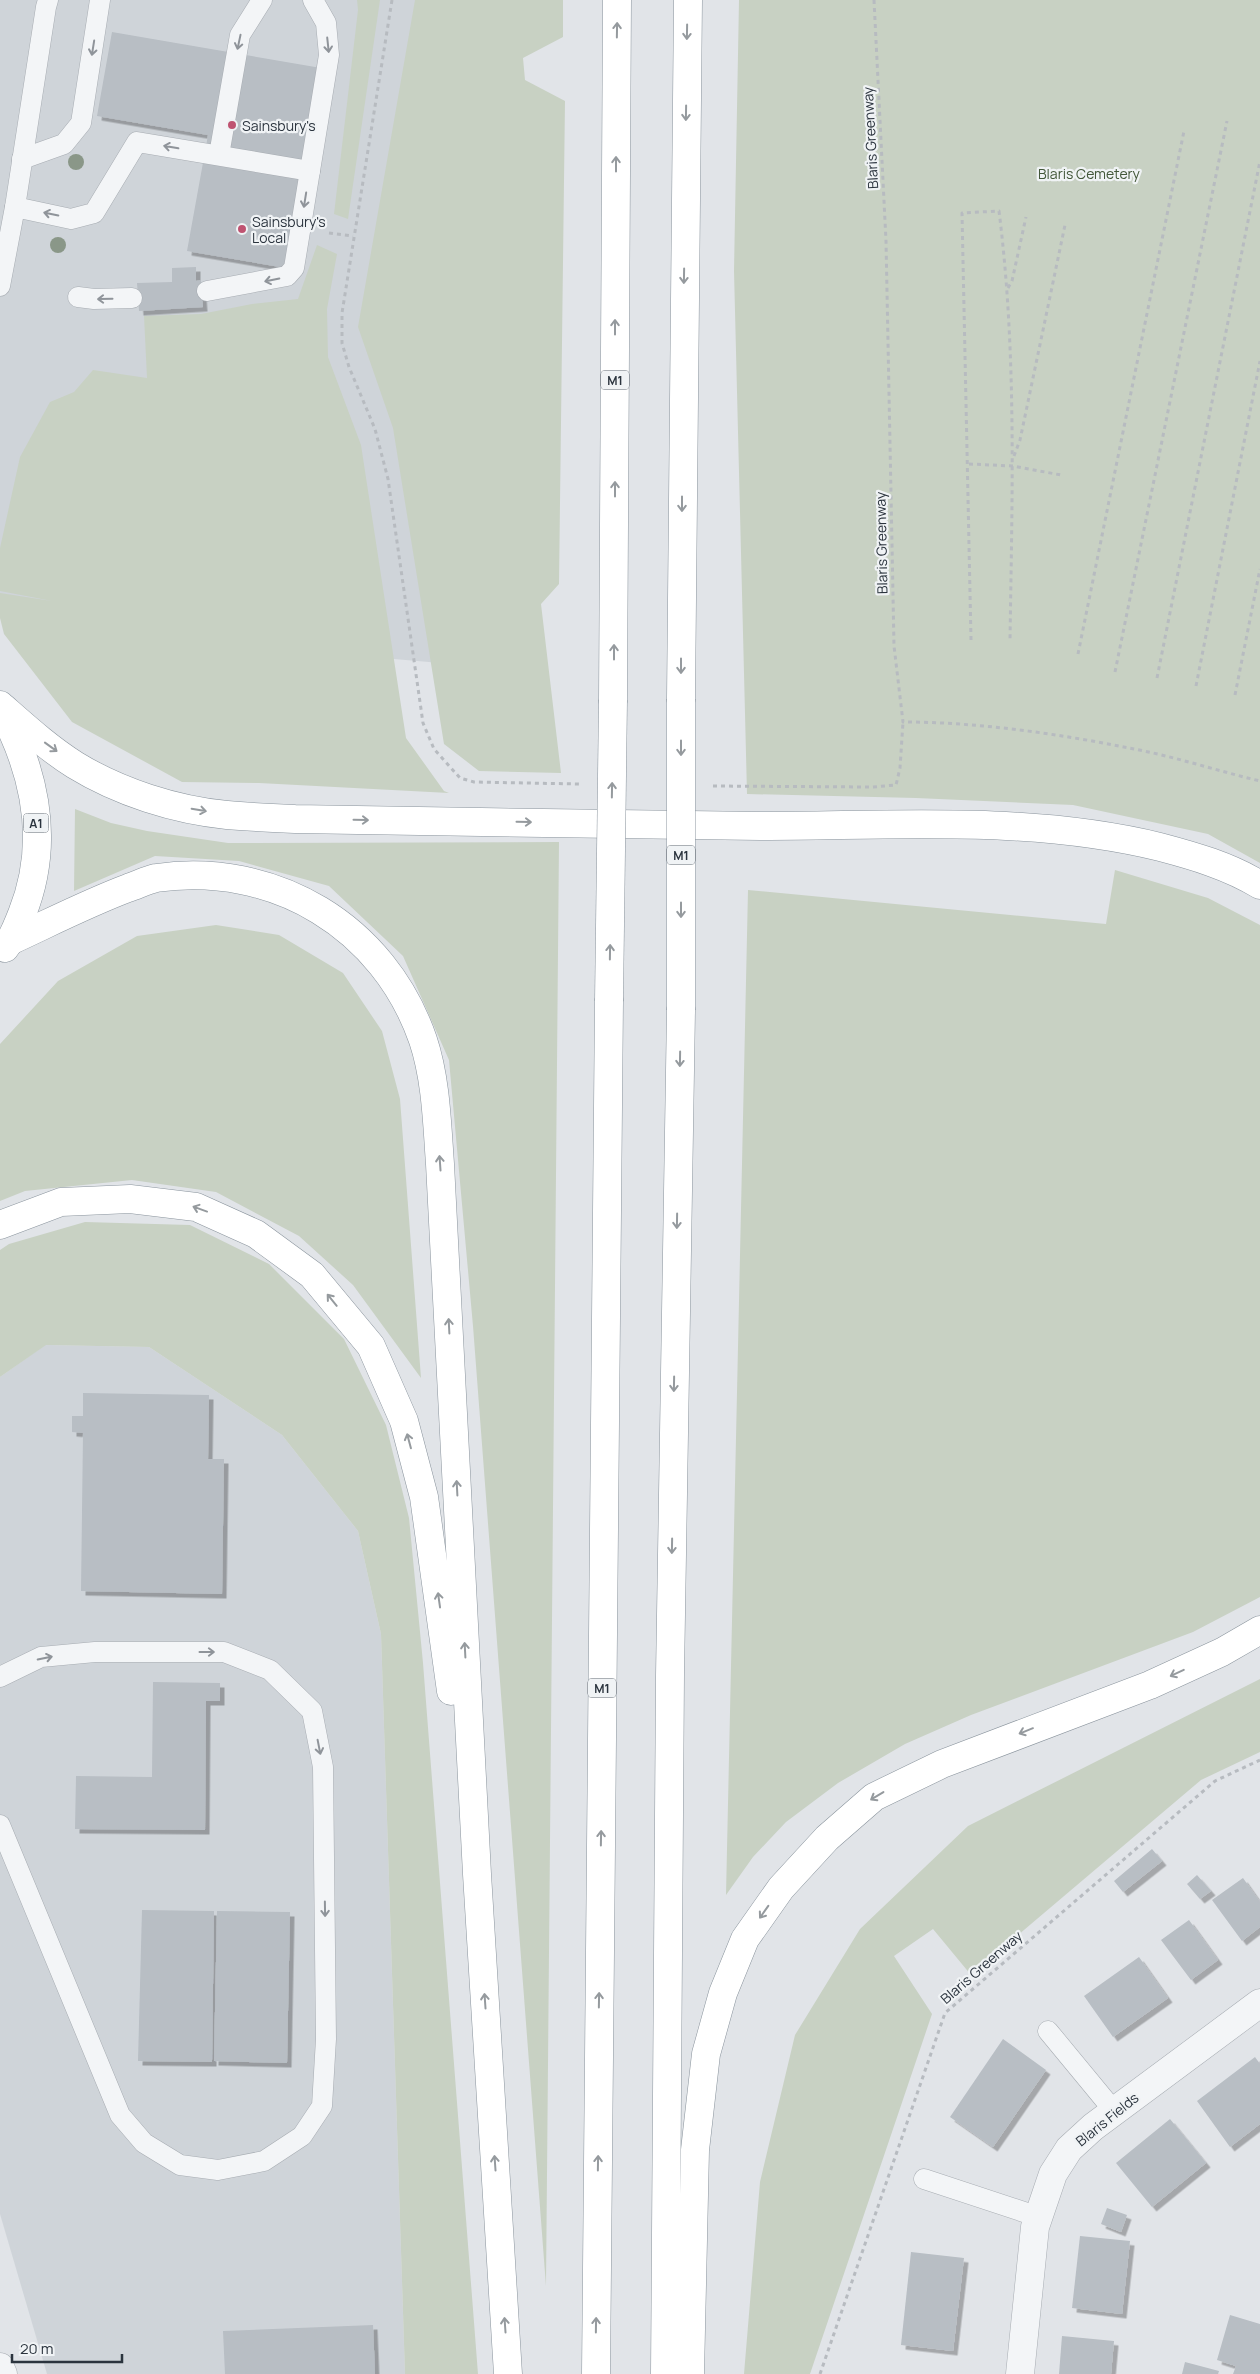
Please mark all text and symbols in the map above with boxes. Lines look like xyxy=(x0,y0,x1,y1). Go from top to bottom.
one-way arrow xyxy=(612,22,622,38)
one-way arrow xyxy=(682,24,692,40)
one-way arrow xyxy=(234,34,243,50)
one-way arrow xyxy=(323,37,333,53)
one-way arrow xyxy=(88,40,98,56)
street label: Blaris Greenway xyxy=(858,86,882,190)
one-way arrow xyxy=(681,104,691,121)
place label: Sainsbury's xyxy=(242,116,316,135)
marker: Sainsbury's xyxy=(226,119,238,131)
one-way arrow xyxy=(163,142,179,152)
one-way arrow xyxy=(611,156,621,172)
park label: Blaris Cemetery xyxy=(1038,164,1141,183)
one-way arrow xyxy=(300,192,310,208)
one-way arrow xyxy=(43,209,59,218)
place label: Sainsbury's Local xyxy=(252,212,326,247)
marker: Sainsbury's Local xyxy=(236,223,248,235)
one-way arrow xyxy=(680,267,689,283)
one-way arrow xyxy=(265,276,281,285)
one-way arrow xyxy=(97,294,114,304)
one-way arrow xyxy=(610,319,620,335)
road number: M1 xyxy=(601,370,629,390)
one-way arrow xyxy=(610,481,619,497)
street label: Blaris Greenway xyxy=(871,491,891,594)
one-way arrow xyxy=(677,495,687,511)
one-way arrow xyxy=(609,644,619,660)
one-way arrow xyxy=(676,658,686,674)
one-way arrow xyxy=(676,740,686,756)
one-way arrow xyxy=(44,742,57,753)
one-way arrow xyxy=(607,782,617,798)
one-way arrow xyxy=(191,806,207,816)
road number: A1 xyxy=(24,814,48,832)
one-way arrow xyxy=(352,815,369,825)
one-way arrow xyxy=(515,817,531,827)
road number: M1 xyxy=(667,846,695,864)
one-way arrow xyxy=(676,902,686,918)
one-way arrow xyxy=(605,945,614,961)
one-way arrow xyxy=(675,1050,685,1066)
one-way arrow xyxy=(436,1156,445,1172)
one-way arrow xyxy=(193,1204,208,1213)
one-way arrow xyxy=(672,1212,682,1229)
one-way arrow xyxy=(326,1293,338,1306)
one-way arrow xyxy=(444,1318,453,1334)
one-way arrow xyxy=(669,1375,679,1391)
one-way arrow xyxy=(404,1433,413,1449)
one-way arrow xyxy=(452,1480,461,1496)
one-way arrow xyxy=(667,1538,677,1554)
one-way arrow xyxy=(433,1592,443,1608)
one-way arrow xyxy=(461,1643,470,1659)
one-way arrow xyxy=(198,1647,214,1657)
one-way arrow xyxy=(36,1653,52,1662)
one-way arrow xyxy=(1170,1668,1185,1678)
road number: M1 xyxy=(588,1679,616,1698)
one-way arrow xyxy=(1019,1727,1034,1736)
one-way arrow xyxy=(315,1739,325,1755)
one-way arrow xyxy=(871,1792,885,1802)
one-way arrow xyxy=(596,1830,606,1846)
one-way arrow xyxy=(320,1901,330,1917)
one-way arrow xyxy=(759,1905,769,1919)
street label: Blaris Greenway xyxy=(936,1926,1026,2008)
one-way arrow xyxy=(480,1993,489,2009)
one-way arrow xyxy=(594,1993,604,2009)
street label: Blaris Fields xyxy=(1072,2088,1142,2150)
one-way arrow xyxy=(490,2155,499,2171)
one-way arrow xyxy=(593,2155,603,2172)
one-way arrow xyxy=(501,2318,510,2334)
one-way arrow xyxy=(591,2318,601,2334)
scale bar xyxy=(12,2332,122,2364)
text: 20 m xyxy=(20,2338,53,2359)

